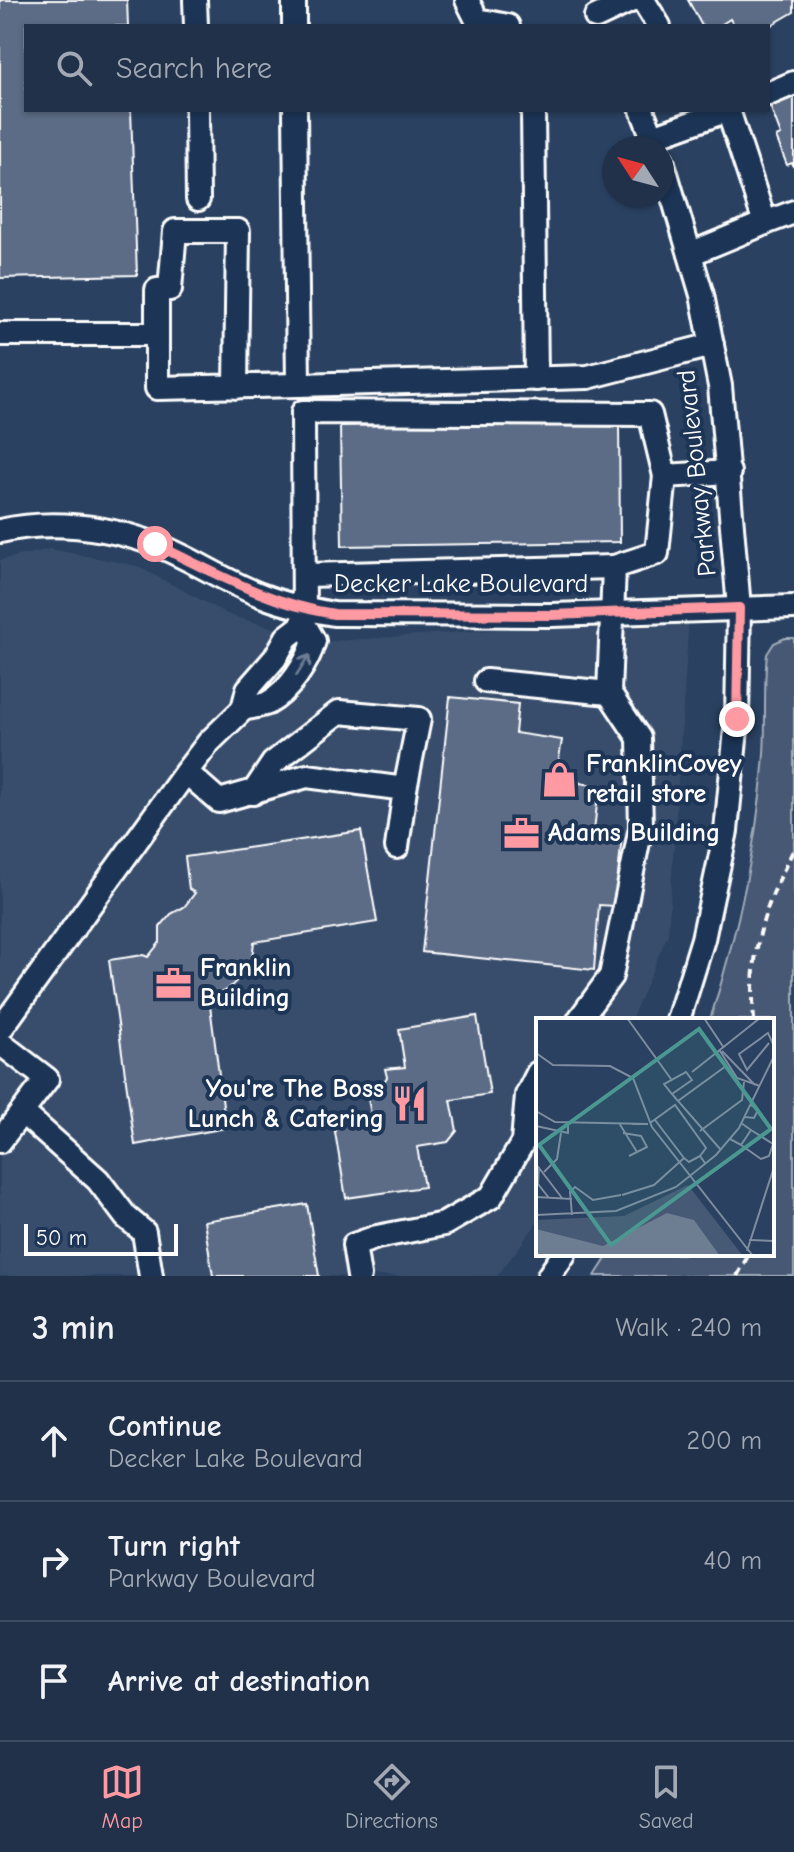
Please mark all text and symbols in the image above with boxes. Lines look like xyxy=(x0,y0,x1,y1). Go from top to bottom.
search box xyxy=(24,24,770,112)
icon: search xyxy=(52,46,96,90)
text: Search here xyxy=(116,51,272,86)
north arrow xyxy=(602,136,674,208)
street label: Parkway Boulevard xyxy=(671,368,723,578)
route start xyxy=(137,526,173,562)
street label: Decker Lake Boulevard xyxy=(334,569,588,599)
one-way arrow xyxy=(296,654,312,677)
route end xyxy=(719,701,755,737)
place label: FranklinCovey retail store xyxy=(586,749,742,809)
shop icon: FranklinCovey retail store xyxy=(541,760,579,798)
office icon: Adams Building xyxy=(503,814,541,852)
place label: Adams Building xyxy=(548,818,720,848)
place label: Franklin Building xyxy=(200,953,291,1013)
office icon: Franklin Building xyxy=(155,964,193,1002)
inset map xyxy=(536,1018,774,1256)
place label: You're The Boss Lunch & Catering xyxy=(188,1074,384,1134)
restaurant icon: You're The Boss Lunch & Catering xyxy=(391,1085,429,1123)
scale bar xyxy=(24,1220,178,1256)
text: 50 m xyxy=(36,1225,87,1251)
text: 3 min xyxy=(32,1308,115,1348)
text: Walk · 240 m xyxy=(616,1313,762,1343)
text: Continue xyxy=(108,1409,222,1444)
icon: ahead xyxy=(32,1419,76,1463)
text: 200 m xyxy=(687,1426,762,1456)
text: Decker Lake Boulevard xyxy=(108,1444,363,1474)
text: Turn right xyxy=(108,1529,240,1564)
icon: right xyxy=(32,1539,76,1583)
text: 40 m xyxy=(703,1546,762,1576)
text: Parkway Boulevard xyxy=(108,1564,316,1594)
icon: arrive xyxy=(32,1659,76,1703)
text: Arrive at destination xyxy=(108,1664,370,1699)
tab: Map xyxy=(100,1760,144,1834)
tab: Directions xyxy=(345,1760,438,1834)
tab: Saved xyxy=(639,1760,694,1834)

